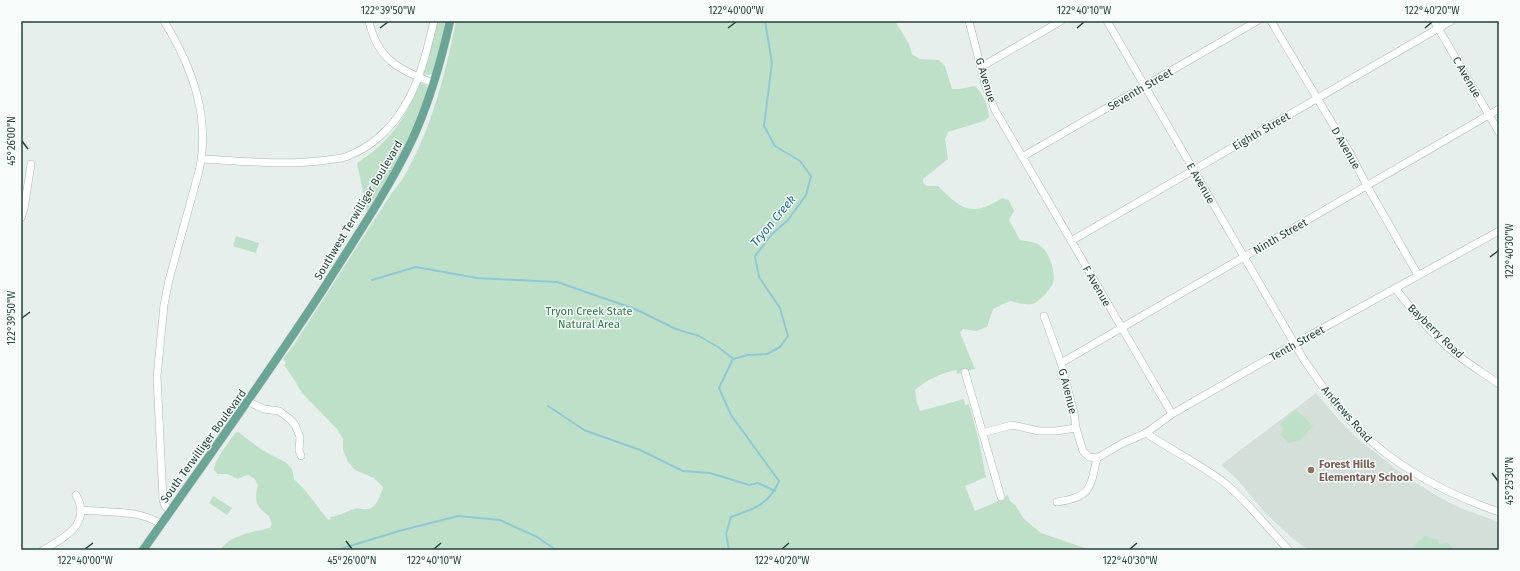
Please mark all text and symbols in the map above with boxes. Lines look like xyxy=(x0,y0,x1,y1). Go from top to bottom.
text: 122°39'50"W xyxy=(361,5,416,17)
text: 122°40'00"W xyxy=(708,5,765,17)
text: 122°40'10"W xyxy=(1057,5,1112,17)
text: 122°40'20"W xyxy=(1404,5,1460,17)
street label: C Avenue xyxy=(1450,54,1484,100)
street label: G Avenue xyxy=(973,56,999,104)
street label: Seventh Street xyxy=(1105,66,1175,113)
street label: Eighth Street xyxy=(1230,110,1292,153)
text: 45°26'00"N xyxy=(6,116,18,166)
street label: D Avenue xyxy=(1328,125,1363,172)
street label: Southwest Terwilliger Boulevard xyxy=(312,138,405,282)
street label: E Avenue xyxy=(1184,160,1218,206)
water label: Tryon Creek xyxy=(747,192,799,250)
street label: Ninth Street xyxy=(1251,216,1310,257)
text: 122°40'30"W xyxy=(1504,223,1516,279)
street label: F Avenue xyxy=(1080,264,1113,309)
text: 122°39'50"W xyxy=(6,290,18,345)
street label: Bayberry Road xyxy=(1405,301,1466,361)
park label: Tryon Creek State Natural Area xyxy=(546,305,632,331)
street label: Tenth Street xyxy=(1268,323,1327,364)
street label: G Avenue xyxy=(1056,367,1079,415)
street label: Andrews Road xyxy=(1319,383,1375,445)
street label: South Terwilliger Boulevard xyxy=(158,387,249,506)
text: 45°25'30"N xyxy=(1504,457,1516,505)
place label: Forest Hills Elementary School xyxy=(1319,458,1413,484)
marker: Forest Hills Elementary School xyxy=(1306,465,1316,475)
text: 122°40'00"W xyxy=(57,555,114,567)
text: 45°26'00"N xyxy=(327,555,377,567)
text: 122°40'10"W xyxy=(407,555,462,567)
text: 122°40'20"W xyxy=(754,555,810,567)
text: 122°40'30"W xyxy=(1102,555,1158,567)

